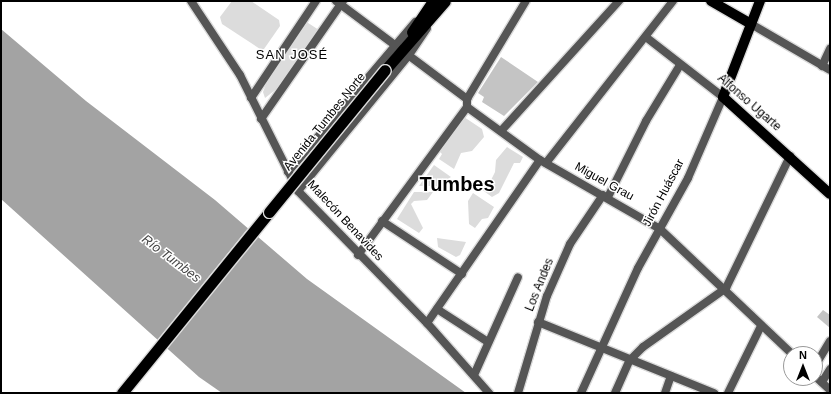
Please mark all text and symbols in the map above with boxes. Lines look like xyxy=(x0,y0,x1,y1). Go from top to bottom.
district label: SAN JOSÉ xyxy=(256,47,328,63)
street label: Avenida Tumbes Norte xyxy=(281,70,369,174)
street label: Alfonso Ugarte xyxy=(714,72,784,134)
street label: Jirón Huáscar xyxy=(640,157,688,229)
street label: Miguel Grau xyxy=(572,160,636,204)
district label: Tumbes xyxy=(419,172,495,196)
street label: Malecón Benavides xyxy=(304,178,386,264)
water label: Río Tumbes xyxy=(138,232,204,286)
street label: Los Andes xyxy=(523,256,557,314)
north arrow xyxy=(783,346,823,386)
text: N xyxy=(799,349,807,361)

